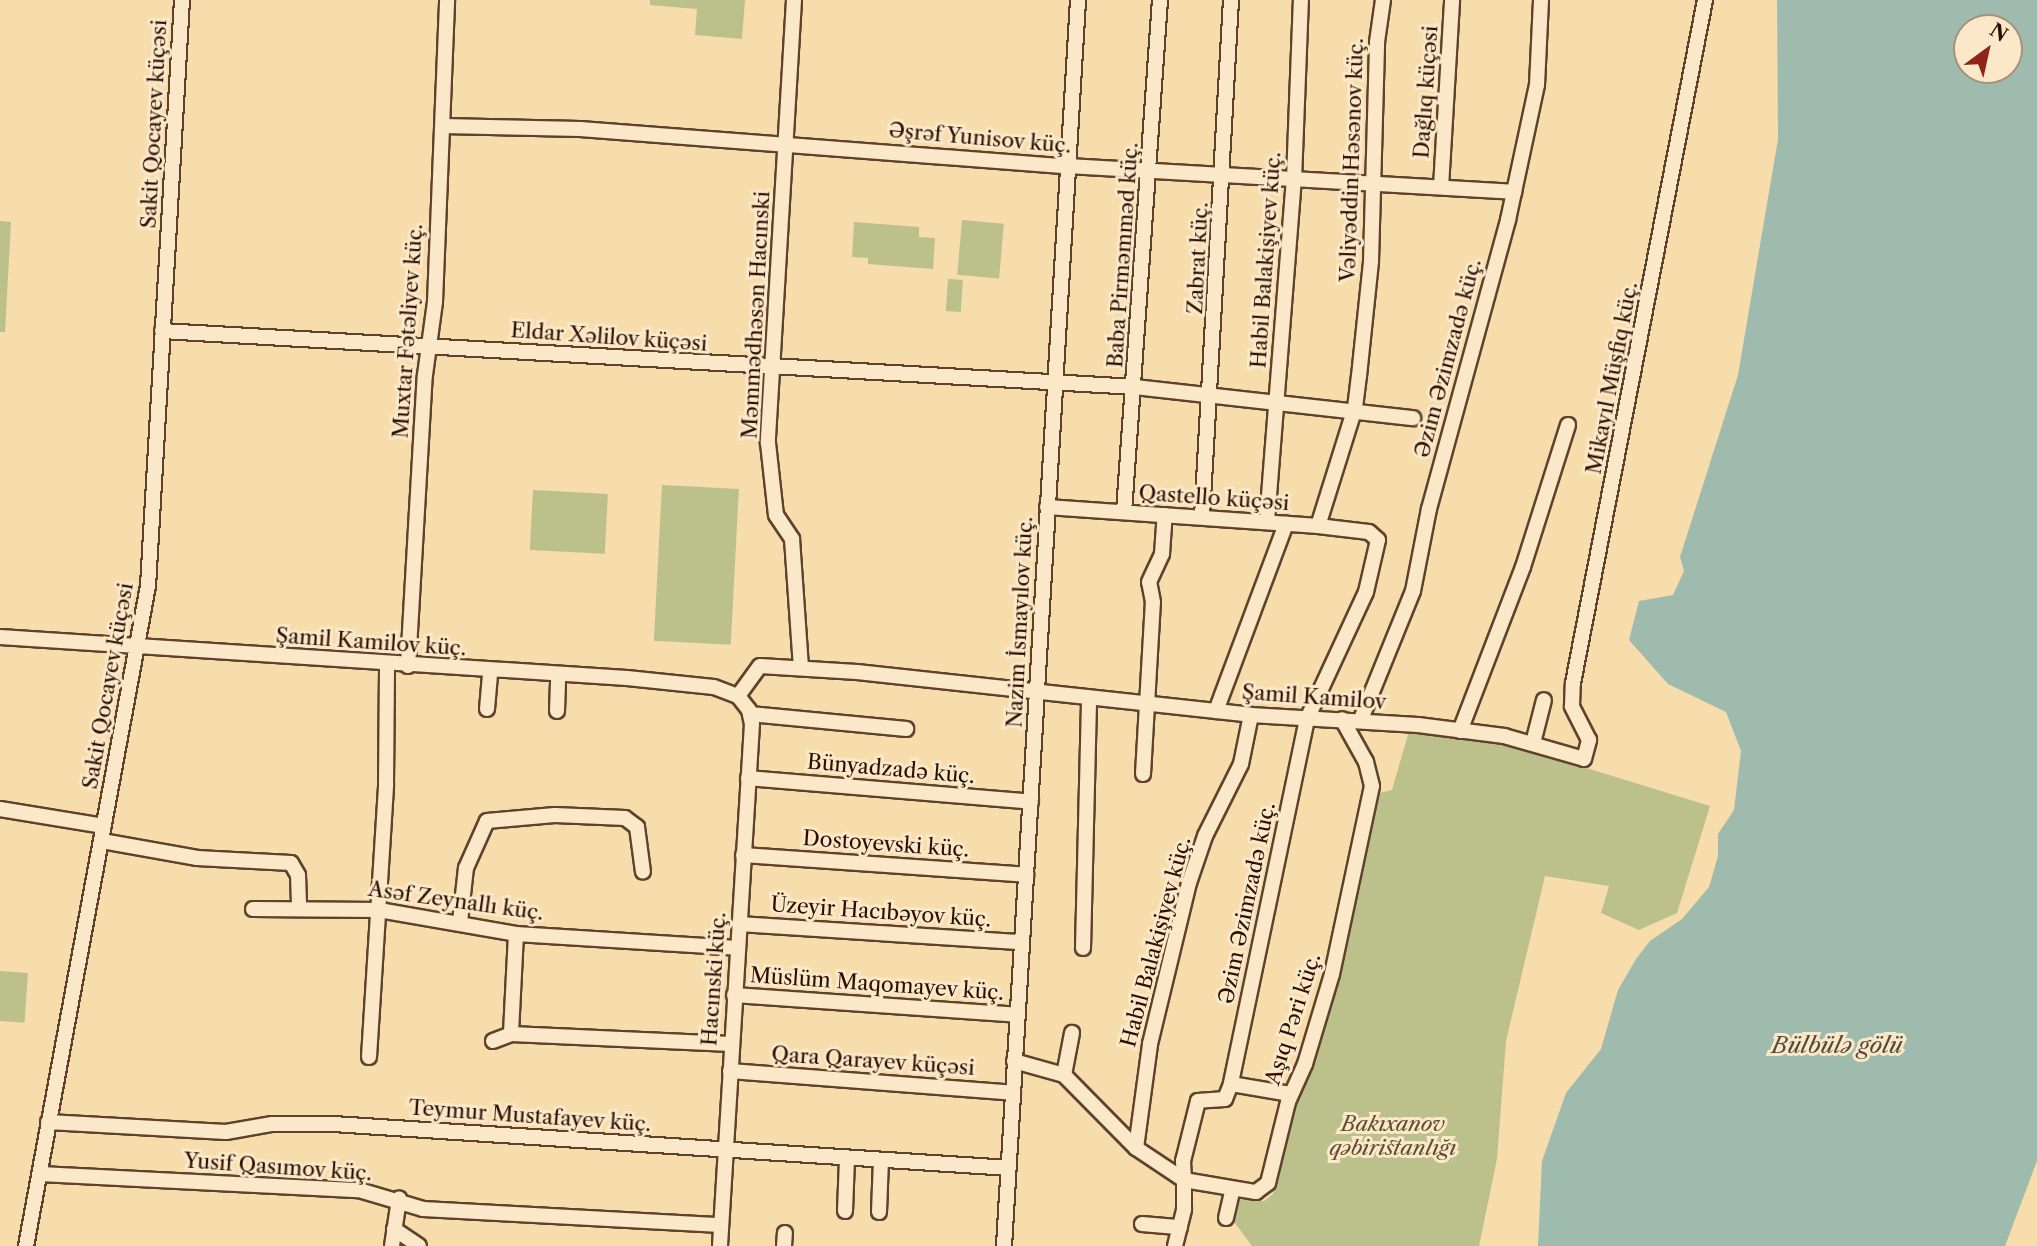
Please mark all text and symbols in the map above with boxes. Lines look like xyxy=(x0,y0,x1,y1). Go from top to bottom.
north arrow xyxy=(1953,14,2023,84)
text: N xyxy=(1985,18,2012,47)
street label: Sakit Qocayev küçəsi xyxy=(136,19,172,229)
street label: Dağlıq küçəsi xyxy=(1409,25,1443,159)
street label: Vəliyəddin Həsənov küç. xyxy=(1335,37,1369,283)
street label: Əşrəf Yunisov küç. xyxy=(887,117,1073,159)
street label: Baba Pirməmməd küç. xyxy=(1103,141,1143,369)
street label: Habil Balakişiyev küç. xyxy=(1246,151,1286,369)
street label: Məmmədhəsən Hacınski xyxy=(737,190,775,440)
street label: Zabrat küç. xyxy=(1182,201,1214,315)
street label: Muxtar Fətəliyev küç. xyxy=(388,222,428,440)
street label: Əzim Əzimzadə küç. xyxy=(1409,256,1487,460)
street label: Mikayıl Müşfiq küç. xyxy=(1581,280,1643,476)
street label: Eldar Xəlilov küçəsi xyxy=(509,318,709,356)
street label: Qastello küçəsi xyxy=(1138,480,1290,516)
street label: Nazim İsmayılov küç. xyxy=(1002,515,1038,729)
street label: Sakit Qocayev küçəsi xyxy=(77,581,139,791)
street label: Şamil Kamilov küç. xyxy=(275,623,467,661)
street label: Şamil Kamilov xyxy=(1241,679,1387,715)
street label: Bünyadzadə küç. xyxy=(806,749,976,789)
street label: Əzim Əzimzadə küç. xyxy=(1213,800,1281,1006)
street label: Dostoyevski küç. xyxy=(802,826,970,862)
street label: Habil Balakişiyev küç. xyxy=(1116,834,1196,1050)
street label: Asəf Zeynallı küç. xyxy=(367,876,545,926)
street label: Üzeyir Hacıbəyov küç. xyxy=(769,892,993,932)
street label: Hacınski küç. xyxy=(697,911,731,1047)
street label: Aşıq Pəri küç. xyxy=(1260,950,1326,1088)
street label: Müslüm Maqomayev küç. xyxy=(749,963,1005,1005)
water label: Bülbülə gölü xyxy=(1772,1031,1902,1059)
street label: Qara Qarayev küçəsi xyxy=(770,1041,976,1081)
street label: Teymur Mustafayev küç. xyxy=(407,1095,653,1137)
park label: Bakıxanov qəbiristanlığı xyxy=(1330,1111,1456,1161)
street label: Yusif Qasımov küç. xyxy=(183,1148,373,1186)

